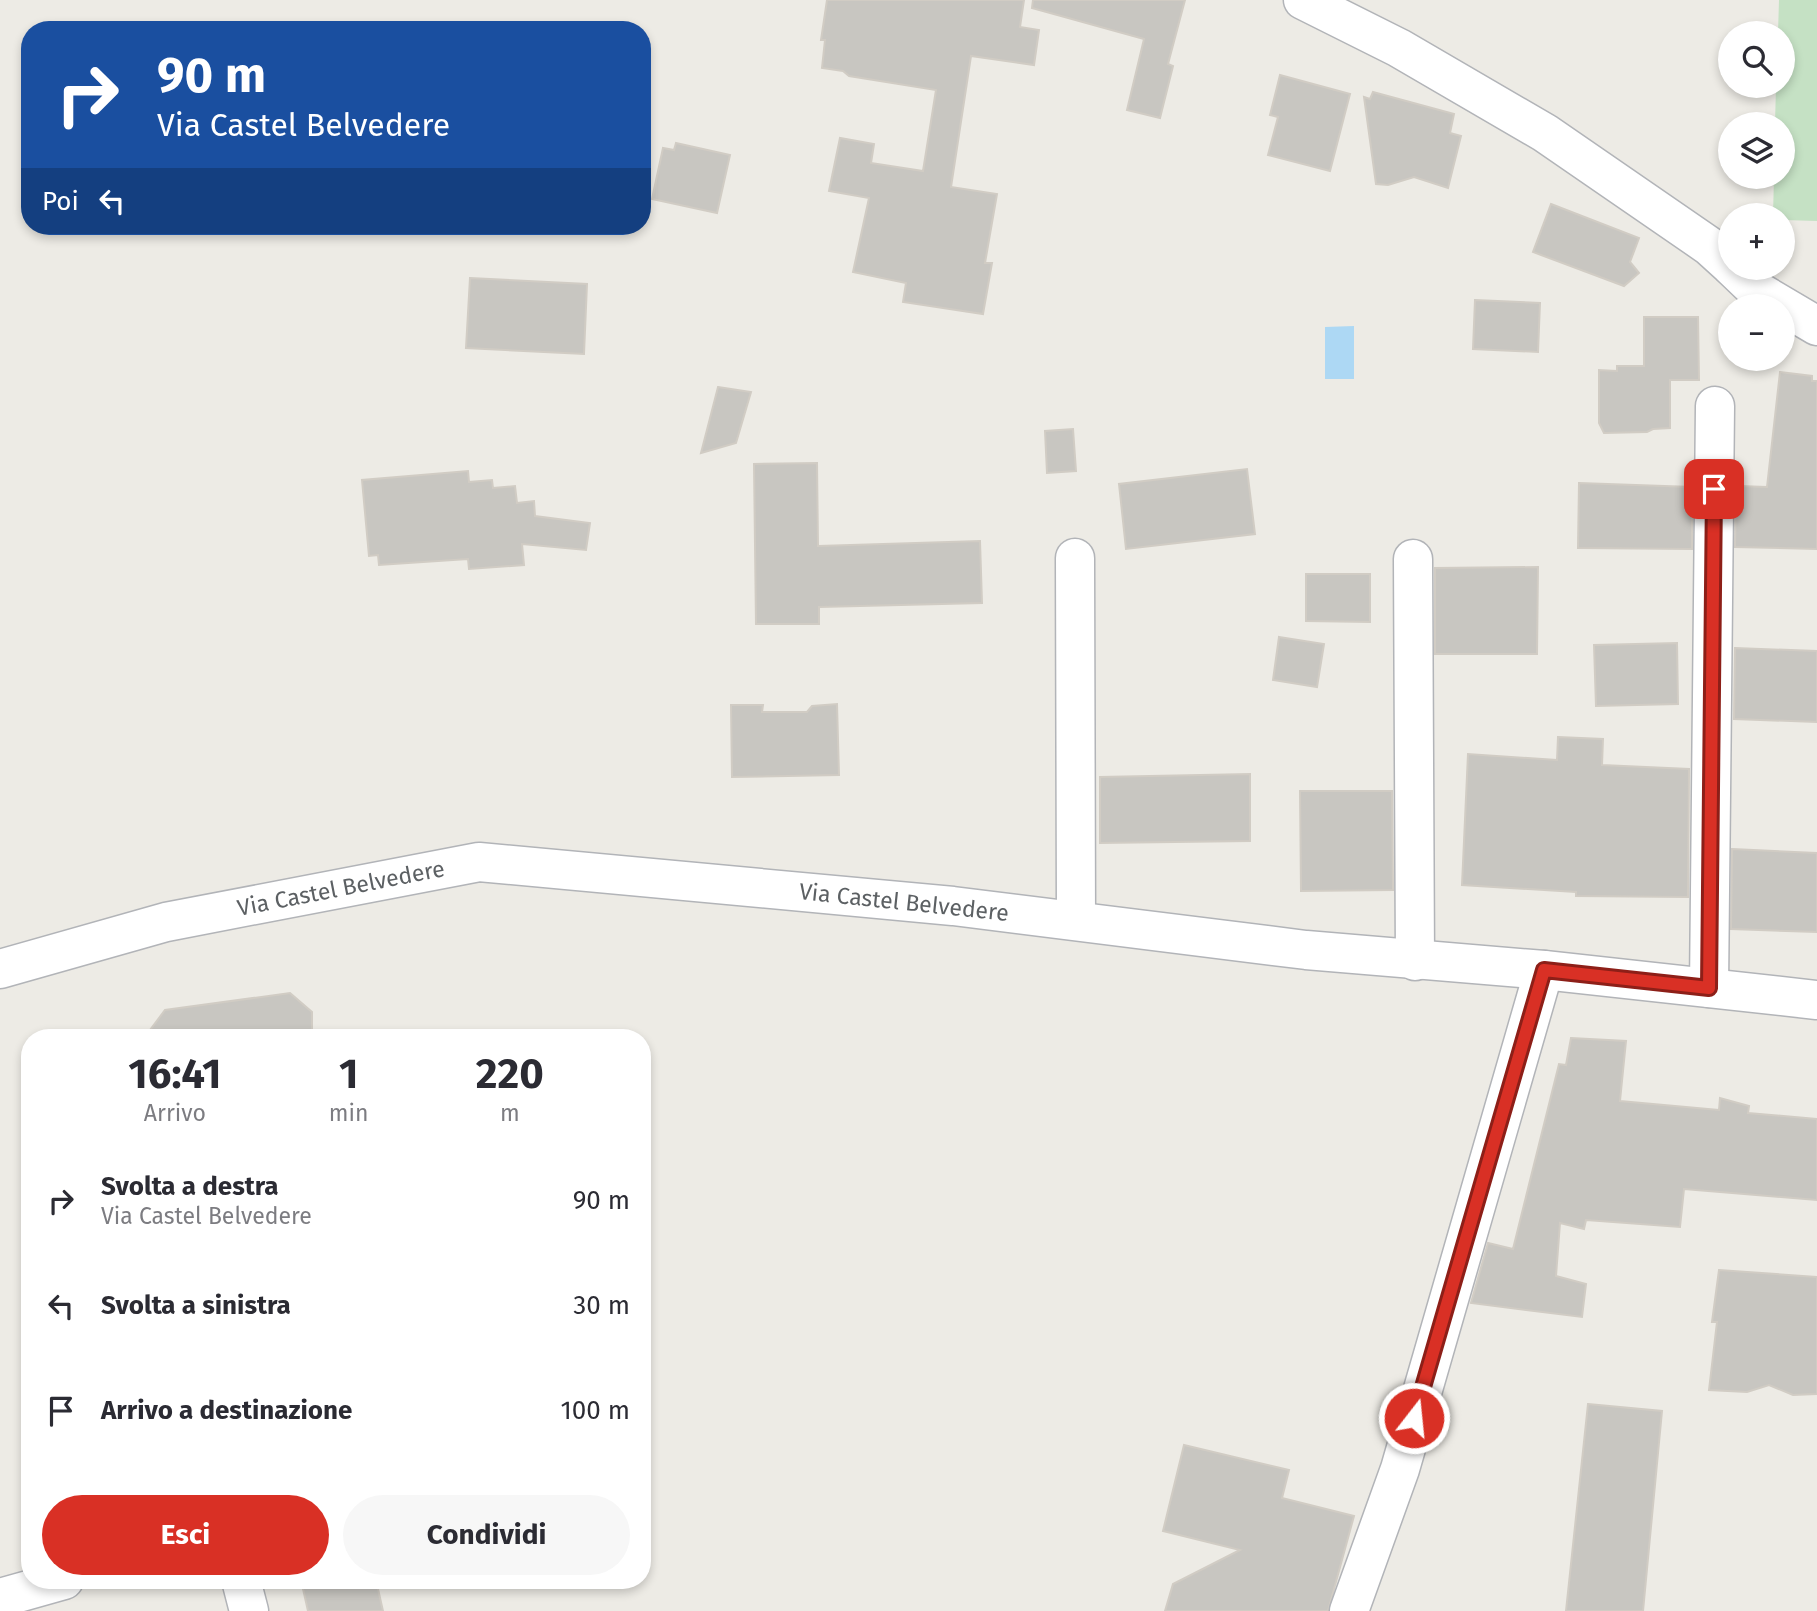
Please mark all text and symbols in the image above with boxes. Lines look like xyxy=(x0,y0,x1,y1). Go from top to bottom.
map controls xyxy=(1718,21,1795,371)
button: search xyxy=(1718,21,1795,98)
text: 90 m xyxy=(157,46,266,105)
icon: right xyxy=(42,49,133,140)
text: Via Castel Belvedere xyxy=(157,106,450,144)
button: layers xyxy=(1718,112,1795,189)
icon: left xyxy=(93,182,131,220)
text: Poi xyxy=(42,186,79,217)
button: + xyxy=(1718,203,1795,280)
button: − xyxy=(1718,294,1795,371)
pin xyxy=(1684,459,1744,519)
icon: arrive xyxy=(1695,470,1733,508)
street label: Via Castel Belvedere xyxy=(235,854,447,922)
street label: Via Castel Belvedere xyxy=(798,877,1010,927)
text: 16:41 xyxy=(128,1049,222,1099)
text: 1 xyxy=(339,1049,358,1099)
text: 220 xyxy=(476,1049,544,1099)
text: Arrivo xyxy=(144,1099,206,1127)
text: min xyxy=(329,1099,368,1127)
text: m xyxy=(500,1099,520,1127)
text: Svolta a destra xyxy=(101,1171,279,1202)
icon: right xyxy=(42,1182,80,1220)
text: 90 m xyxy=(573,1185,630,1216)
text: Via Castel Belvedere xyxy=(101,1202,312,1230)
icon: left xyxy=(42,1287,80,1325)
text: Svolta a sinistra xyxy=(101,1290,291,1321)
text: 30 m xyxy=(573,1290,630,1321)
position arrow xyxy=(1377,1381,1451,1455)
icon: arrive xyxy=(42,1392,80,1430)
text: Arrivo a destinazione xyxy=(101,1395,352,1426)
text: 100 m xyxy=(561,1395,630,1426)
button: Esci xyxy=(42,1495,329,1575)
button: Condividi xyxy=(343,1495,630,1575)

